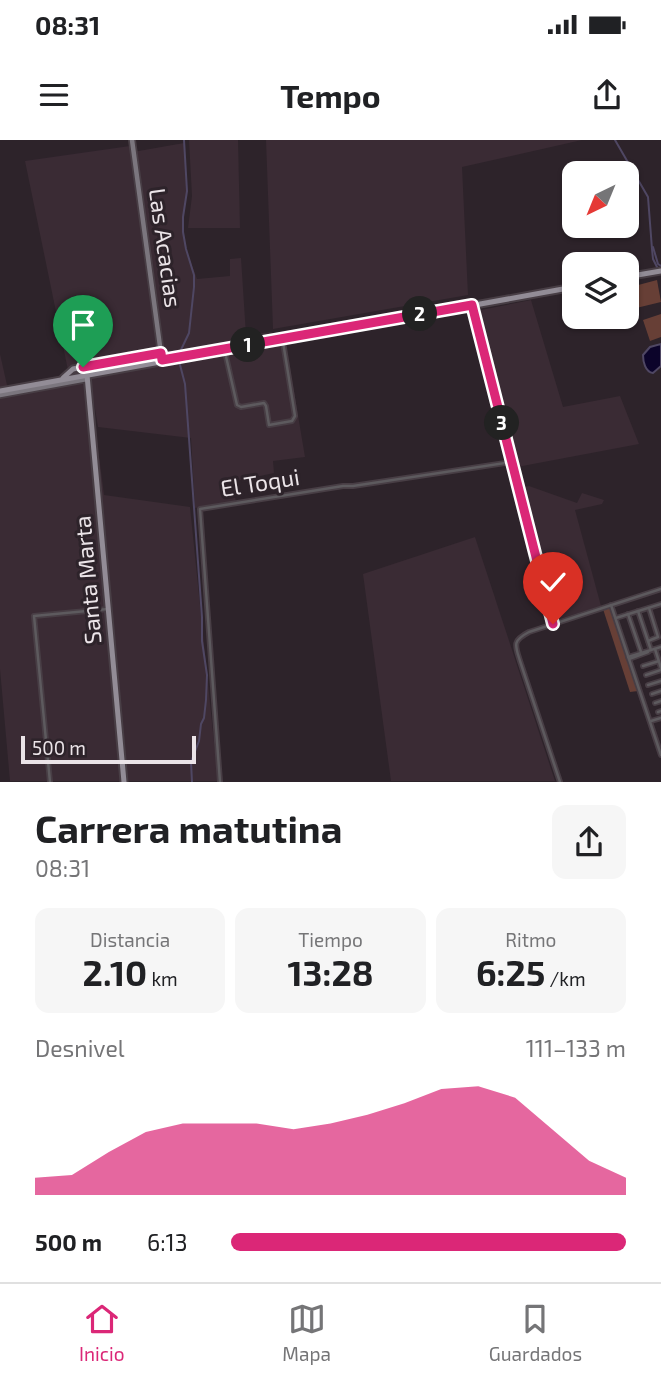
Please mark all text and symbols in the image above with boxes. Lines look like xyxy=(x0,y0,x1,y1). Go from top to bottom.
text: 08:31 xyxy=(35,9,100,40)
icon: menu xyxy=(35,76,73,114)
text: Tempo xyxy=(280,76,381,114)
icon: share xyxy=(588,76,626,114)
north arrow xyxy=(562,161,639,238)
map controls xyxy=(562,161,639,329)
street label: Las Acacias xyxy=(144,186,188,309)
button: layers xyxy=(562,252,639,329)
pin xyxy=(53,295,113,367)
pin: 2 xyxy=(402,296,438,332)
text: 2 xyxy=(414,302,425,325)
icon: arrive xyxy=(64,306,102,344)
pin: 1 xyxy=(230,328,266,362)
text: 1 xyxy=(243,333,252,356)
pin: 3 xyxy=(484,406,520,440)
text: 3 xyxy=(496,411,507,434)
street label: El Toqui xyxy=(218,462,301,502)
street label: Santa Marta xyxy=(67,515,107,645)
pin xyxy=(523,552,583,624)
icon: check xyxy=(534,563,572,601)
scale bar xyxy=(21,732,196,764)
text: 500 m xyxy=(32,736,86,759)
text: Carrera matutina xyxy=(35,805,342,851)
button: share xyxy=(552,805,626,879)
text: 08:31 xyxy=(35,854,90,882)
text: Distancia xyxy=(90,928,170,951)
text: Tiempo xyxy=(298,928,363,951)
text: Ritmo xyxy=(505,928,556,951)
text: 2.10 xyxy=(83,951,147,993)
text: 13:28 xyxy=(287,951,374,993)
text: 6:25 xyxy=(476,951,545,993)
text: km xyxy=(147,967,178,990)
text: /km xyxy=(545,967,586,990)
text: Desnivel xyxy=(35,1034,125,1062)
text: 111–133 m xyxy=(526,1034,626,1062)
text: 500 m xyxy=(35,1228,102,1256)
text: 6:13 xyxy=(147,1228,188,1256)
tab: Inicio xyxy=(79,1300,124,1365)
tab: Mapa xyxy=(282,1300,331,1365)
tab: Guardados xyxy=(489,1300,582,1365)

